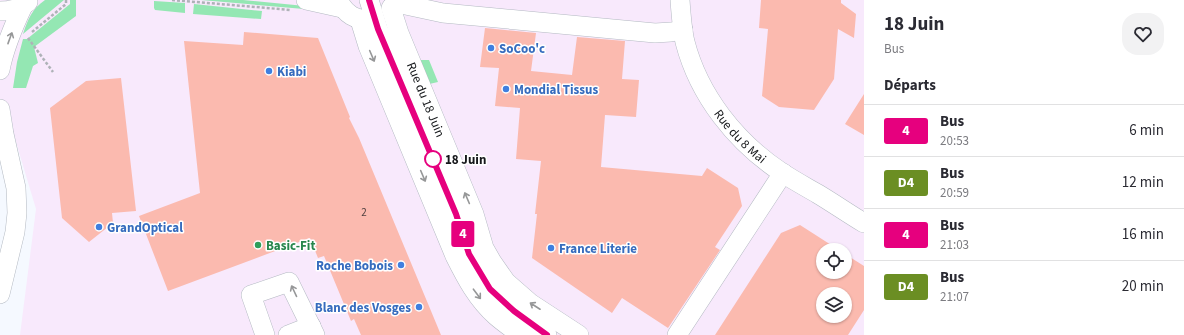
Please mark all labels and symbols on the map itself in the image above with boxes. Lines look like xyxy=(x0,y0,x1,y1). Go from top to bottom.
one-way arrow xyxy=(7,32,15,44)
place label: SoCoo'c xyxy=(499,40,545,58)
marker: SoCoo'c xyxy=(486,43,496,53)
one-way arrow xyxy=(369,50,376,62)
street label: Rue du 18 Juin xyxy=(402,59,449,140)
place label: Kiabi xyxy=(277,63,306,81)
marker: Kiabi xyxy=(264,66,274,76)
place label: Mondial Tissus xyxy=(514,81,598,99)
marker: Mondial Tissus xyxy=(501,84,511,94)
street label: Rue du 8 Mai xyxy=(709,106,770,168)
marker: 18 Juin xyxy=(424,150,442,168)
place label: 18 Juin xyxy=(445,151,486,169)
one-way arrow xyxy=(419,170,427,182)
one-way arrow xyxy=(462,192,470,204)
house number: 2 xyxy=(361,205,367,220)
place label: GrandOptical xyxy=(107,219,183,237)
line badge: 4 xyxy=(450,221,476,247)
marker: GrandOptical xyxy=(94,222,104,232)
place label: Basic-Fit xyxy=(266,237,315,255)
marker: Basic-Fit xyxy=(253,240,263,250)
place label: France Literie xyxy=(559,240,637,258)
marker: France Literie xyxy=(546,243,556,253)
place label: Roche Bobois xyxy=(316,257,393,275)
marker: Roche Bobois xyxy=(396,260,406,270)
one-way arrow xyxy=(290,285,297,297)
one-way arrow xyxy=(473,288,481,299)
place label: Blanc des Vosges xyxy=(315,299,411,317)
marker: Blanc des Vosges xyxy=(414,302,424,312)
one-way arrow xyxy=(530,302,541,310)

